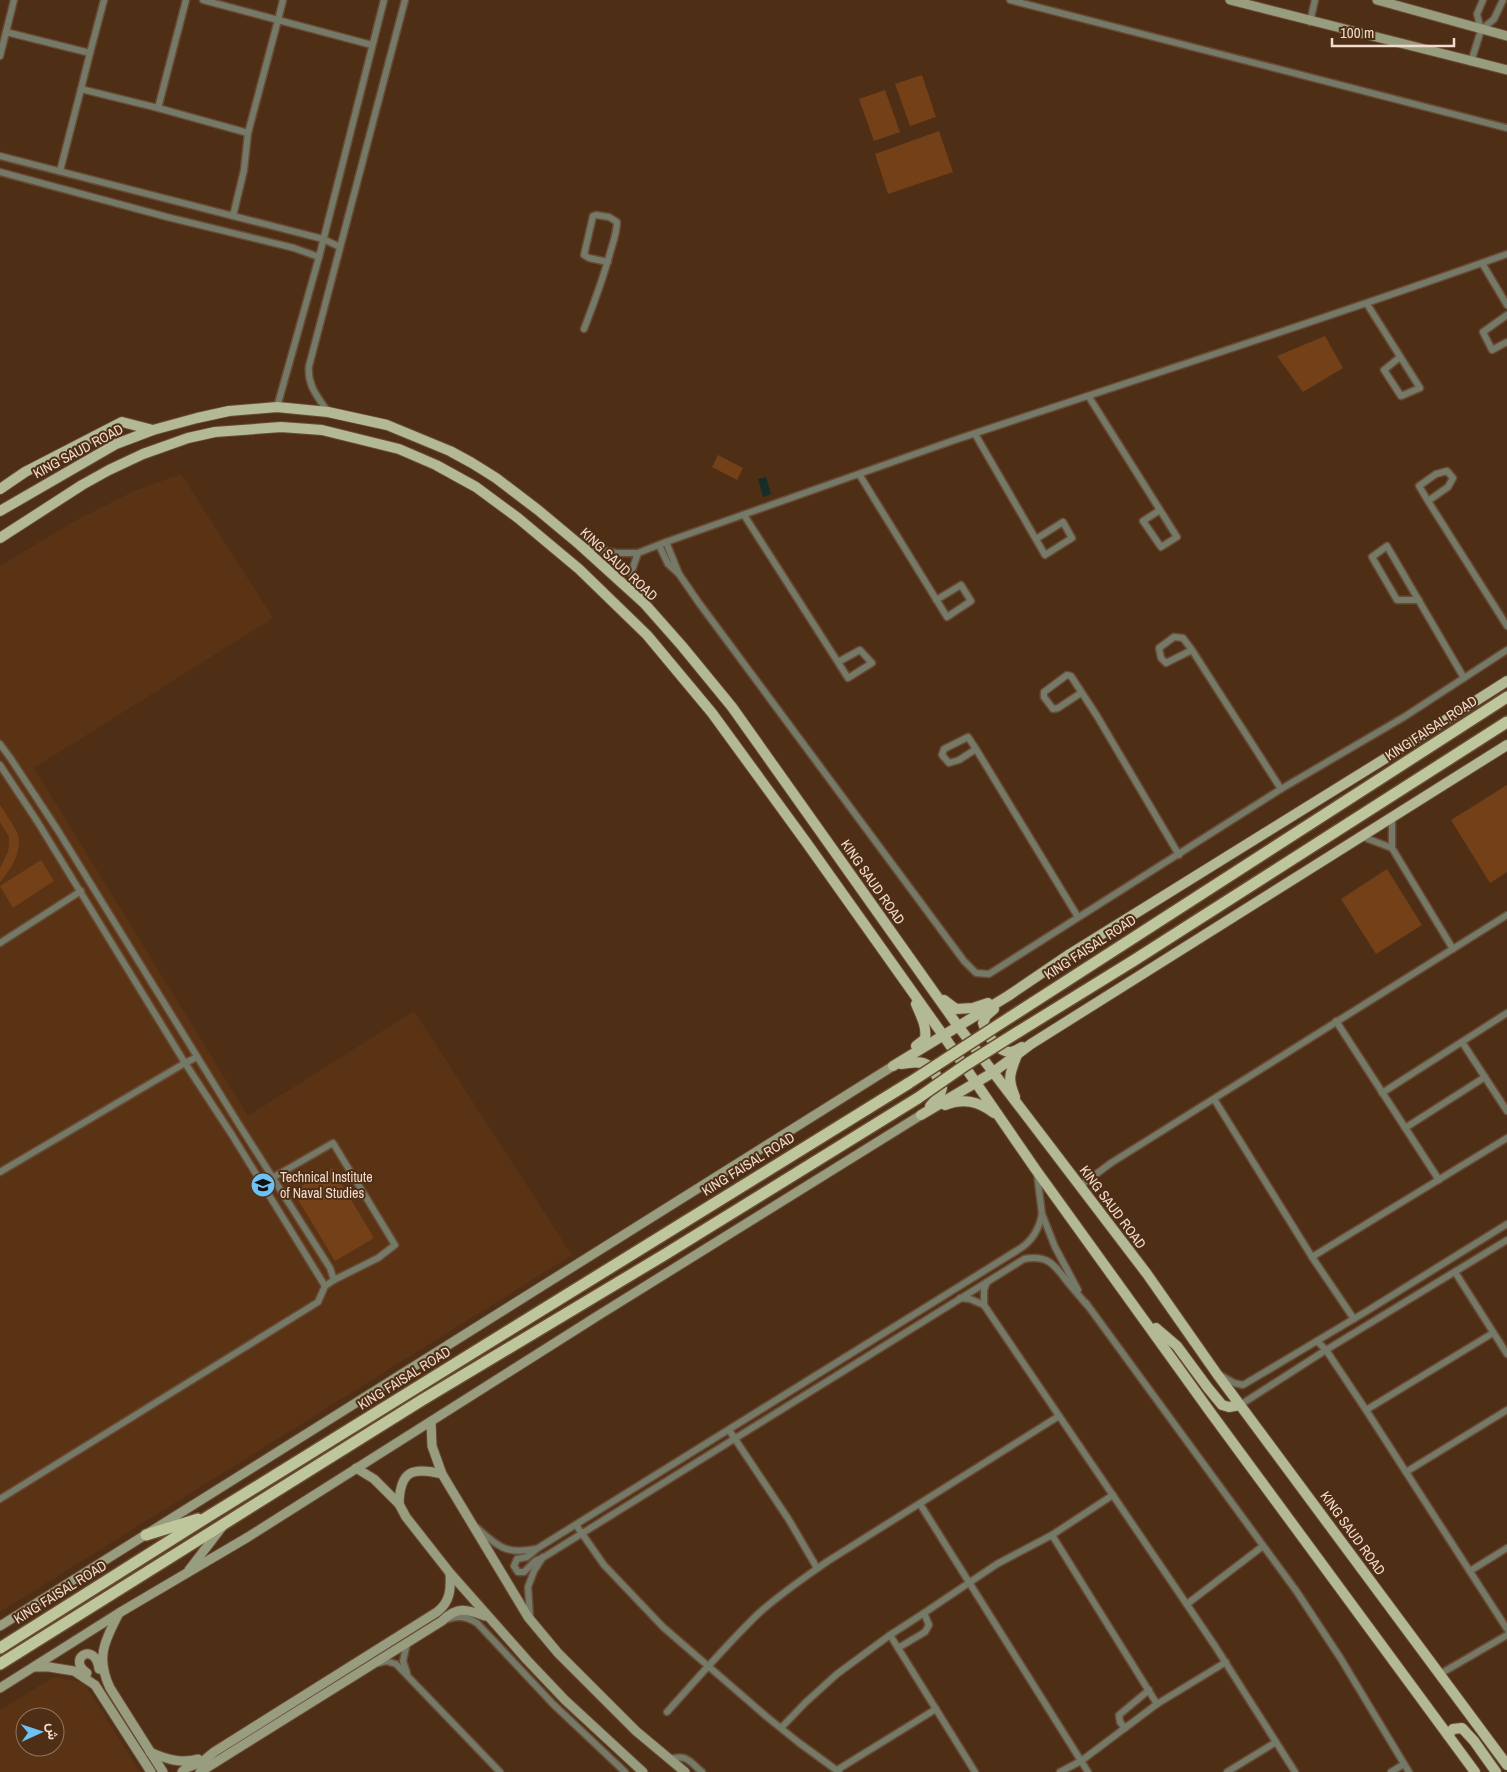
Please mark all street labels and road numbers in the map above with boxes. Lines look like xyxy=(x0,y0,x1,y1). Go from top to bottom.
street label: KING SAUD ROAD xyxy=(30,420,126,482)
street label: KING SAUD ROAD xyxy=(576,523,662,605)
street label: KING FAISAL ROAD xyxy=(1382,692,1480,764)
street label: KING SAUD ROAD xyxy=(837,836,909,928)
street label: KING FAISAL ROAD xyxy=(1041,911,1139,983)
street label: KING FAISAL ROAD xyxy=(698,1128,798,1200)
street label: KING SAUD ROAD xyxy=(1076,1162,1150,1252)
street label: KING FAISAL ROAD xyxy=(354,1342,454,1414)
street label: KING SAUD ROAD xyxy=(1316,1487,1390,1579)
street label: KING FAISAL ROAD xyxy=(10,1556,110,1628)

